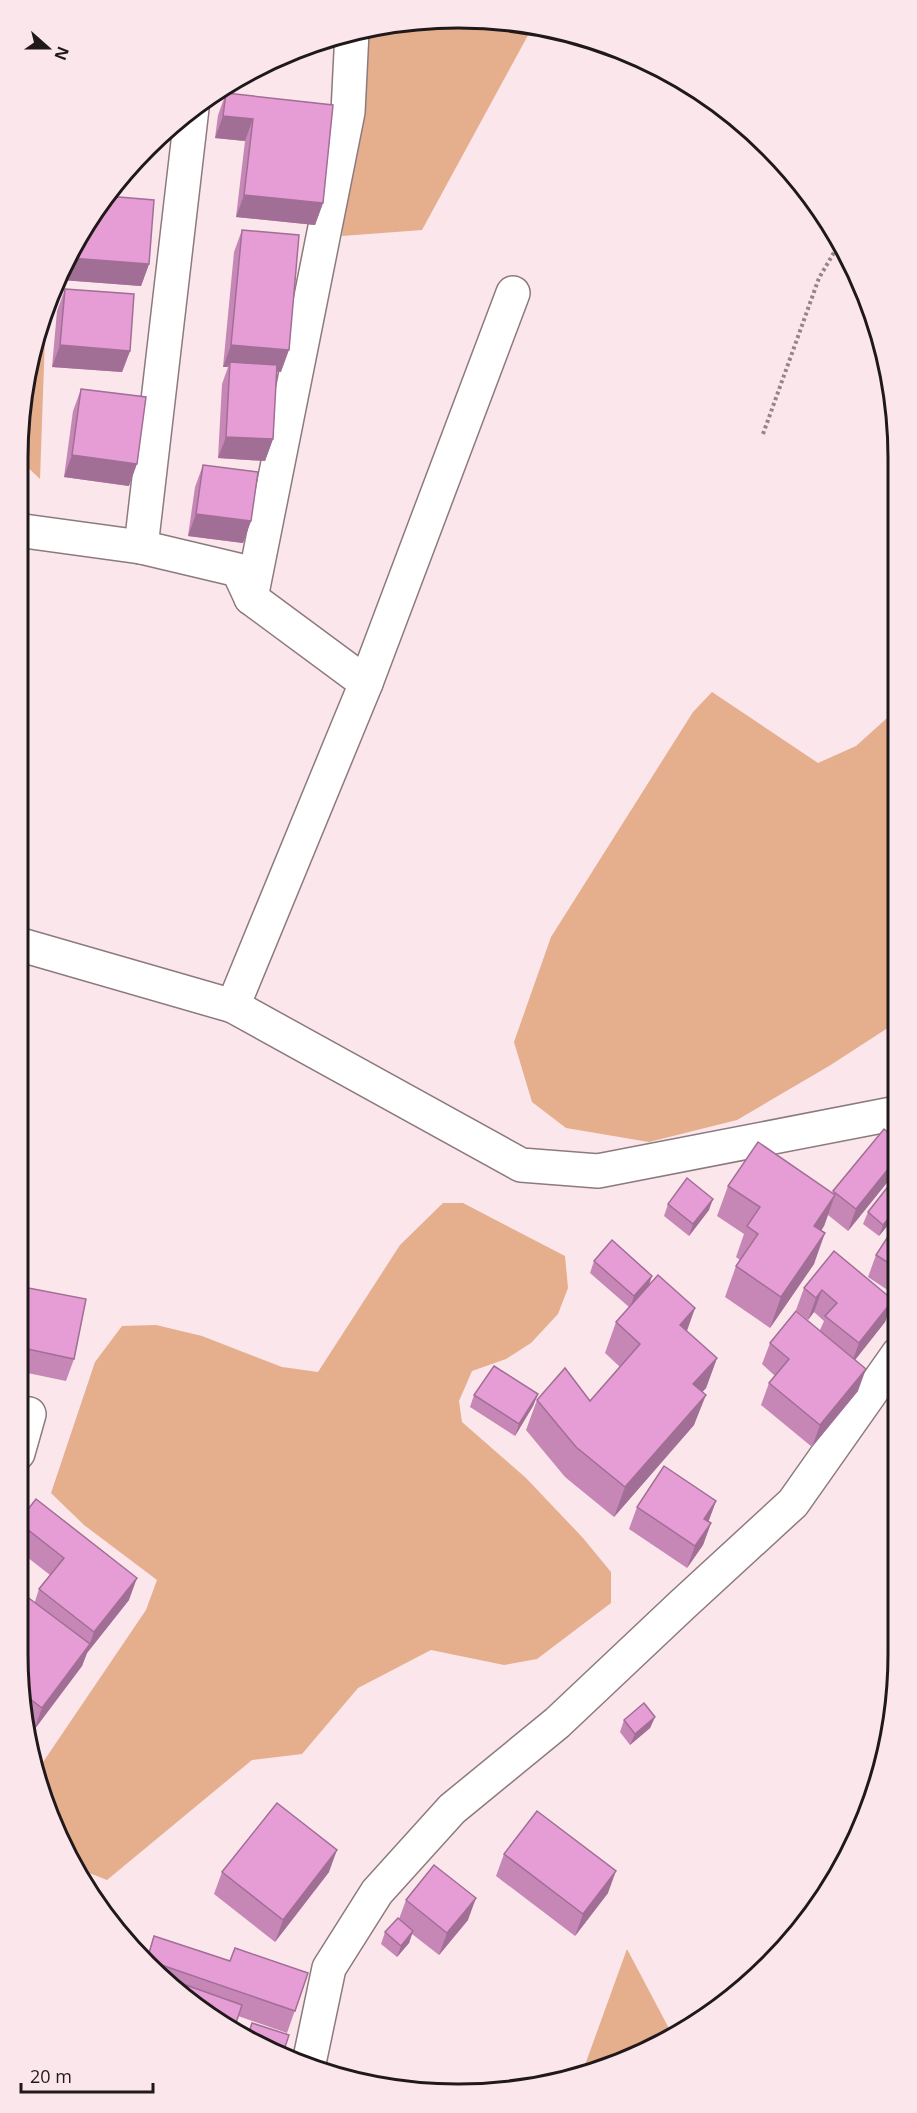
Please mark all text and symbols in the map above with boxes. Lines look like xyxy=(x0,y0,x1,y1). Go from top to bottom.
north arrow xyxy=(18,18,78,78)
text: N xyxy=(49,43,75,63)
scale bar xyxy=(21,2056,153,2094)
text: 20 m xyxy=(30,2064,72,2088)

